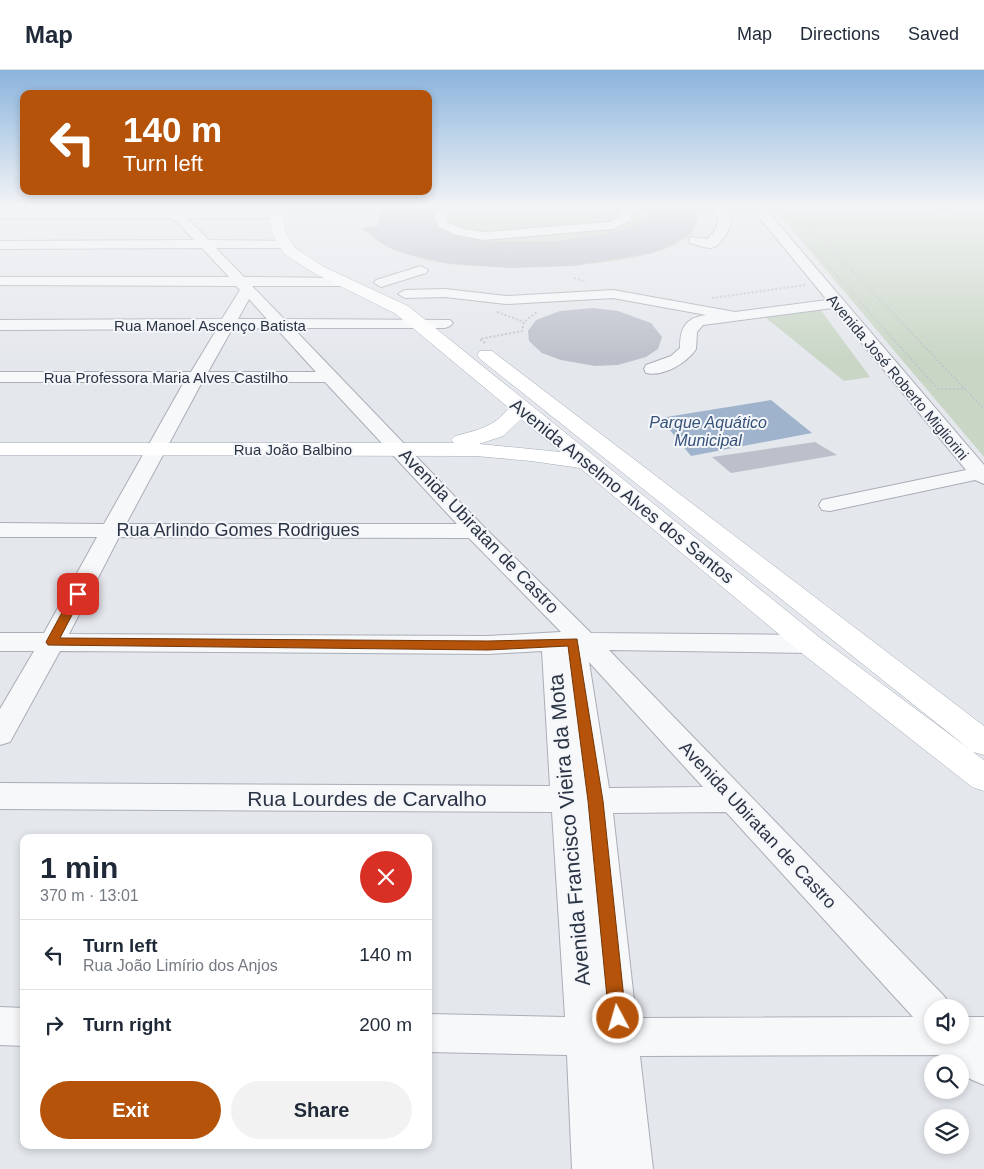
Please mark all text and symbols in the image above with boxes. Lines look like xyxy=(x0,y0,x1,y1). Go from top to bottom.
text: Map xyxy=(25,21,73,48)
text: Map xyxy=(737,24,772,44)
text: Directions xyxy=(800,24,880,44)
text: Saved xyxy=(908,24,959,44)
icon: left xyxy=(40,110,105,175)
text: 140 m xyxy=(123,110,222,149)
text: Turn left xyxy=(123,151,203,176)
street label: Avenida José Roberto Migliorini xyxy=(824,291,972,463)
street label: Rua Manoel Ascenço Batista xyxy=(114,317,307,334)
street label: Rua Professora Maria Alves Castilho xyxy=(44,369,288,386)
street label: Avenida Anselmo Alves dos Santos xyxy=(506,395,738,587)
water label: Parque Aquático Municipal xyxy=(649,414,767,449)
street label: Rua João Balbino xyxy=(234,441,352,458)
street label: Avenida Ubiratan de Castro xyxy=(395,445,563,617)
street label: Rua Arlindo Gomes Rodrigues xyxy=(116,520,360,540)
pin xyxy=(57,573,99,615)
icon: arrive xyxy=(64,580,92,608)
street label: Avenida Francisco Vieira da Mota xyxy=(544,673,594,987)
street label: Avenida Ubiratan de Castro xyxy=(675,737,841,913)
street label: Rua Lourdes de Carvalho xyxy=(247,787,487,810)
text: 1 min xyxy=(40,851,118,884)
button: close xyxy=(360,851,412,903)
text: 370 m · 13:01 xyxy=(40,887,139,904)
text: Turn left xyxy=(83,935,158,956)
icon: left xyxy=(40,941,68,969)
text: 140 m xyxy=(359,944,412,965)
text: Rua João Limírio dos Anjos xyxy=(83,957,278,974)
position arrow xyxy=(591,991,643,1043)
map controls xyxy=(924,999,969,1154)
button: sound xyxy=(924,999,969,1044)
icon: right xyxy=(40,1011,68,1039)
text: Turn right xyxy=(83,1014,171,1035)
text: 200 m xyxy=(359,1014,412,1035)
button: search xyxy=(924,1054,969,1099)
button: Exit xyxy=(40,1081,221,1139)
button: Share xyxy=(231,1081,412,1139)
button: layers xyxy=(924,1109,969,1154)

